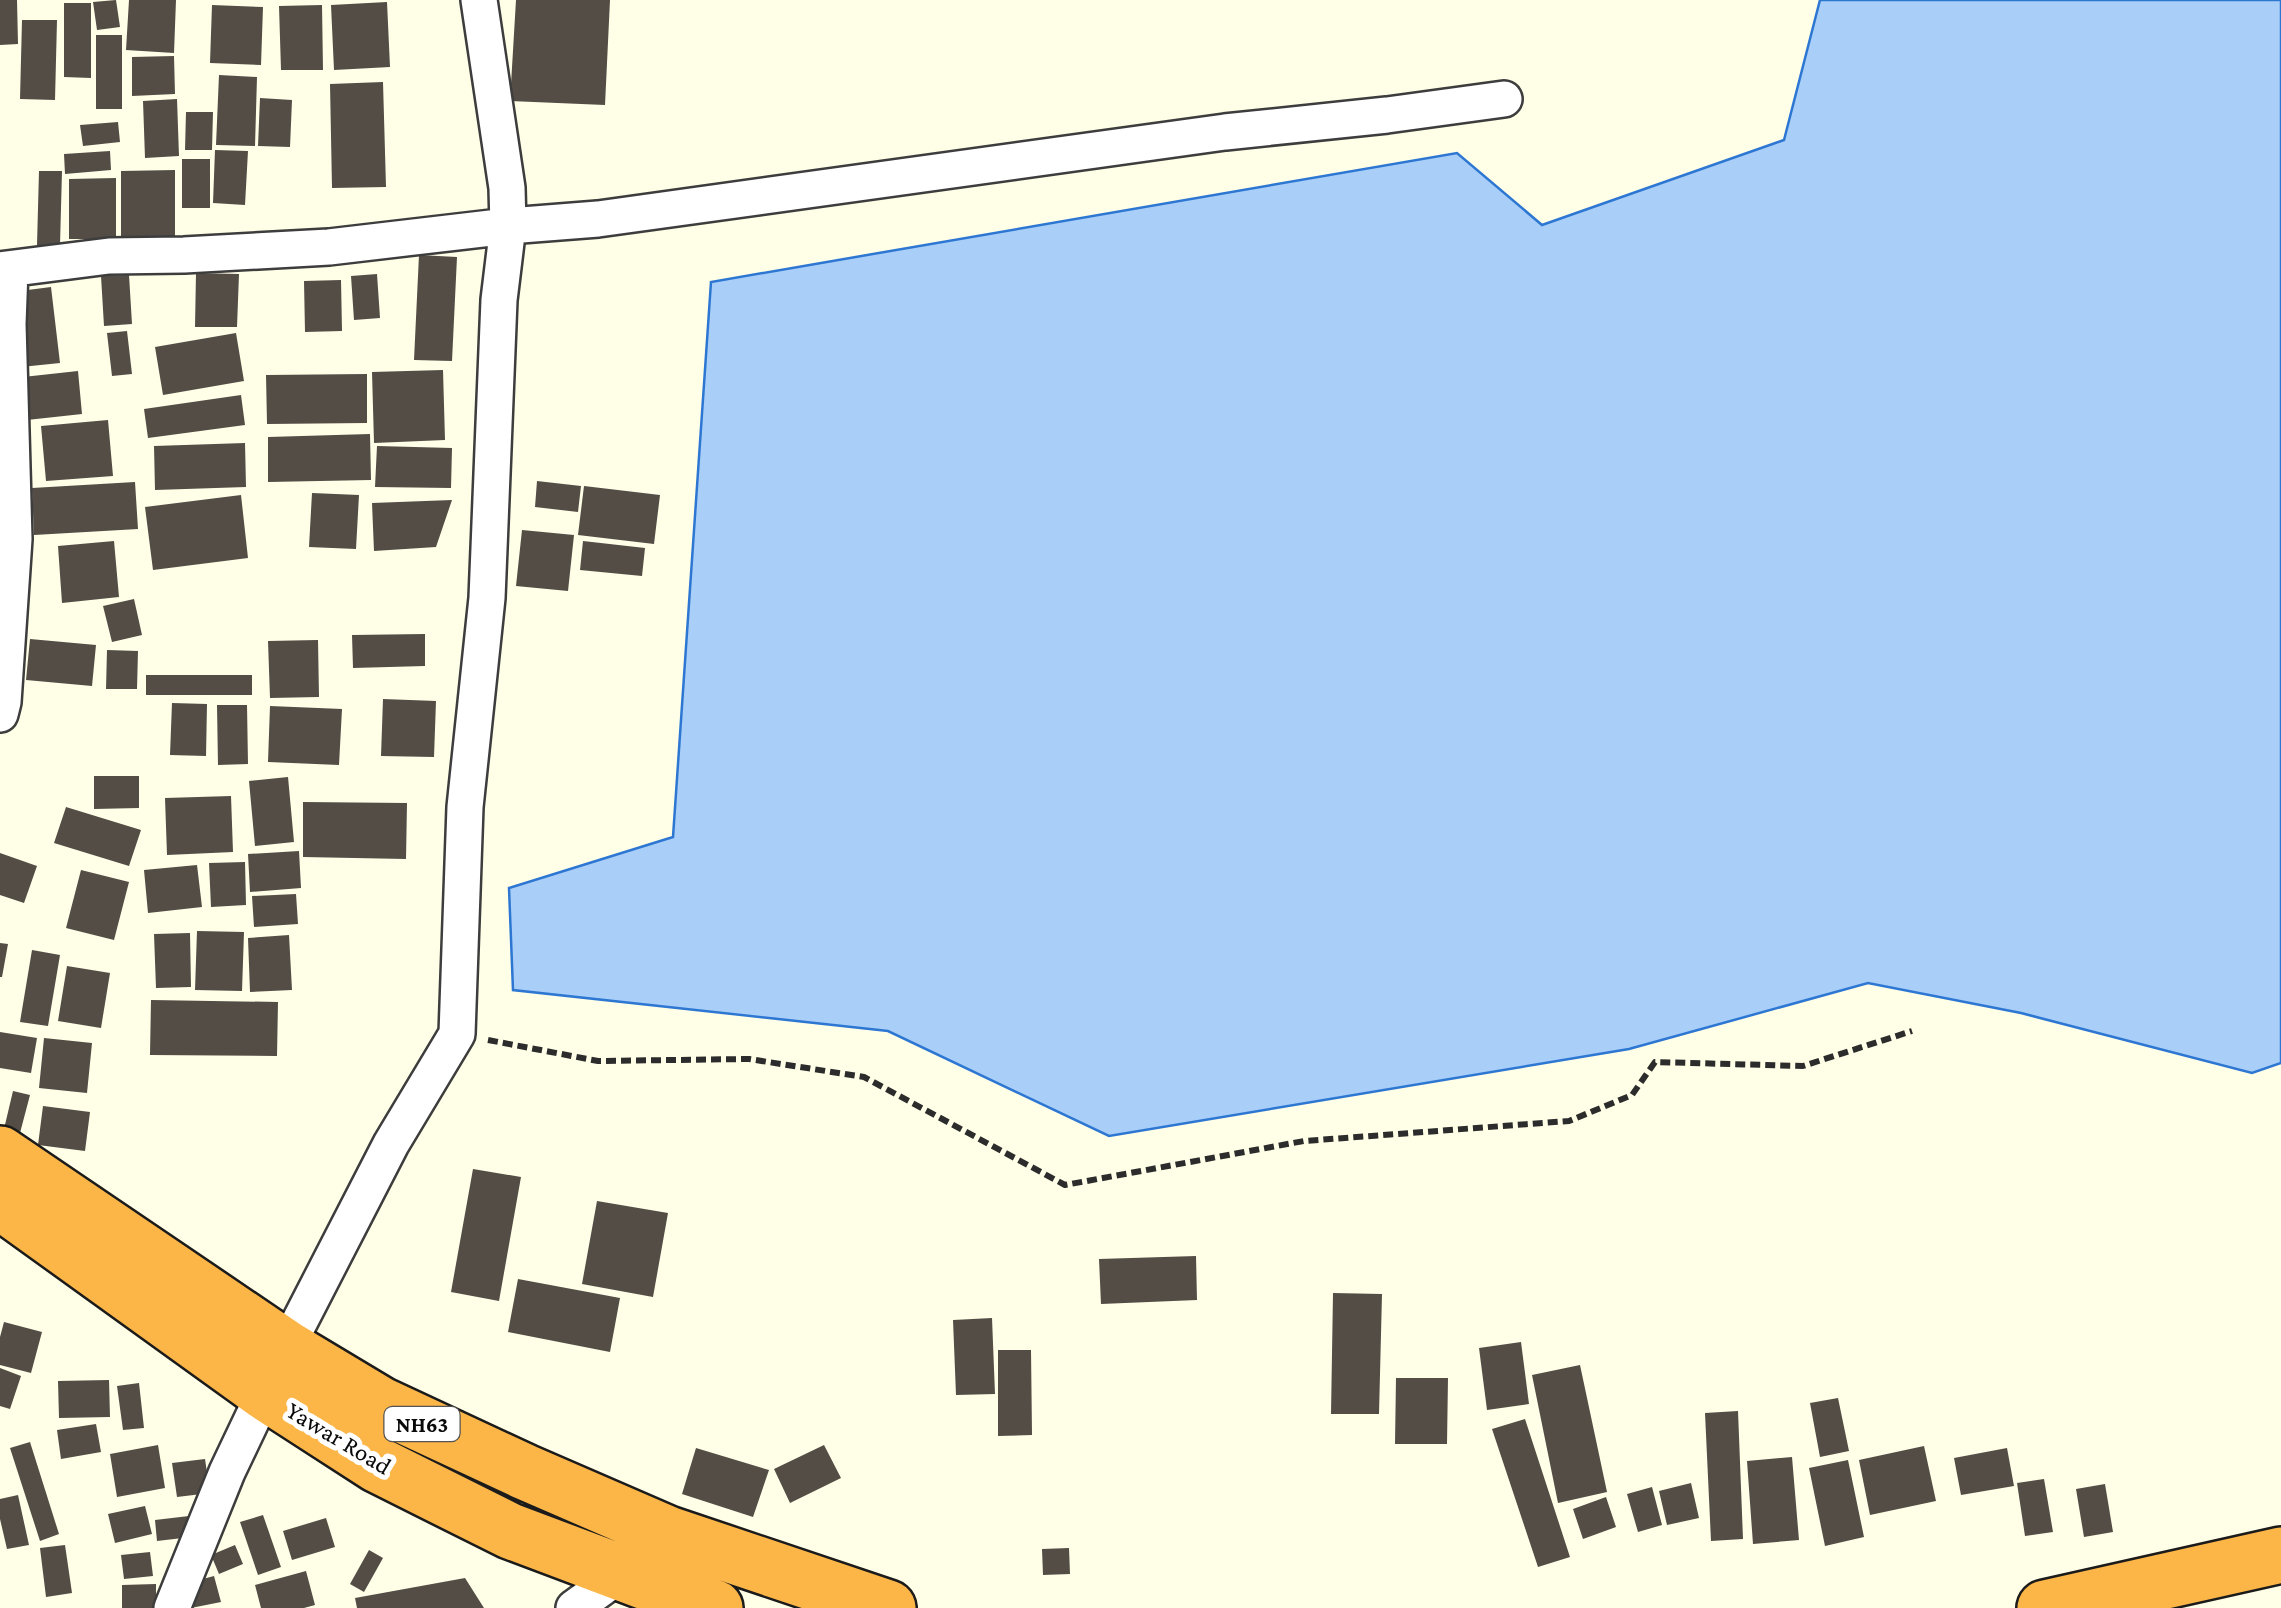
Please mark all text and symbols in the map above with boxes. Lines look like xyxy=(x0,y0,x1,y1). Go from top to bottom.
street label: Yawar Road xyxy=(282,1396,396,1480)
road number: NH63 xyxy=(384,1407,460,1441)

